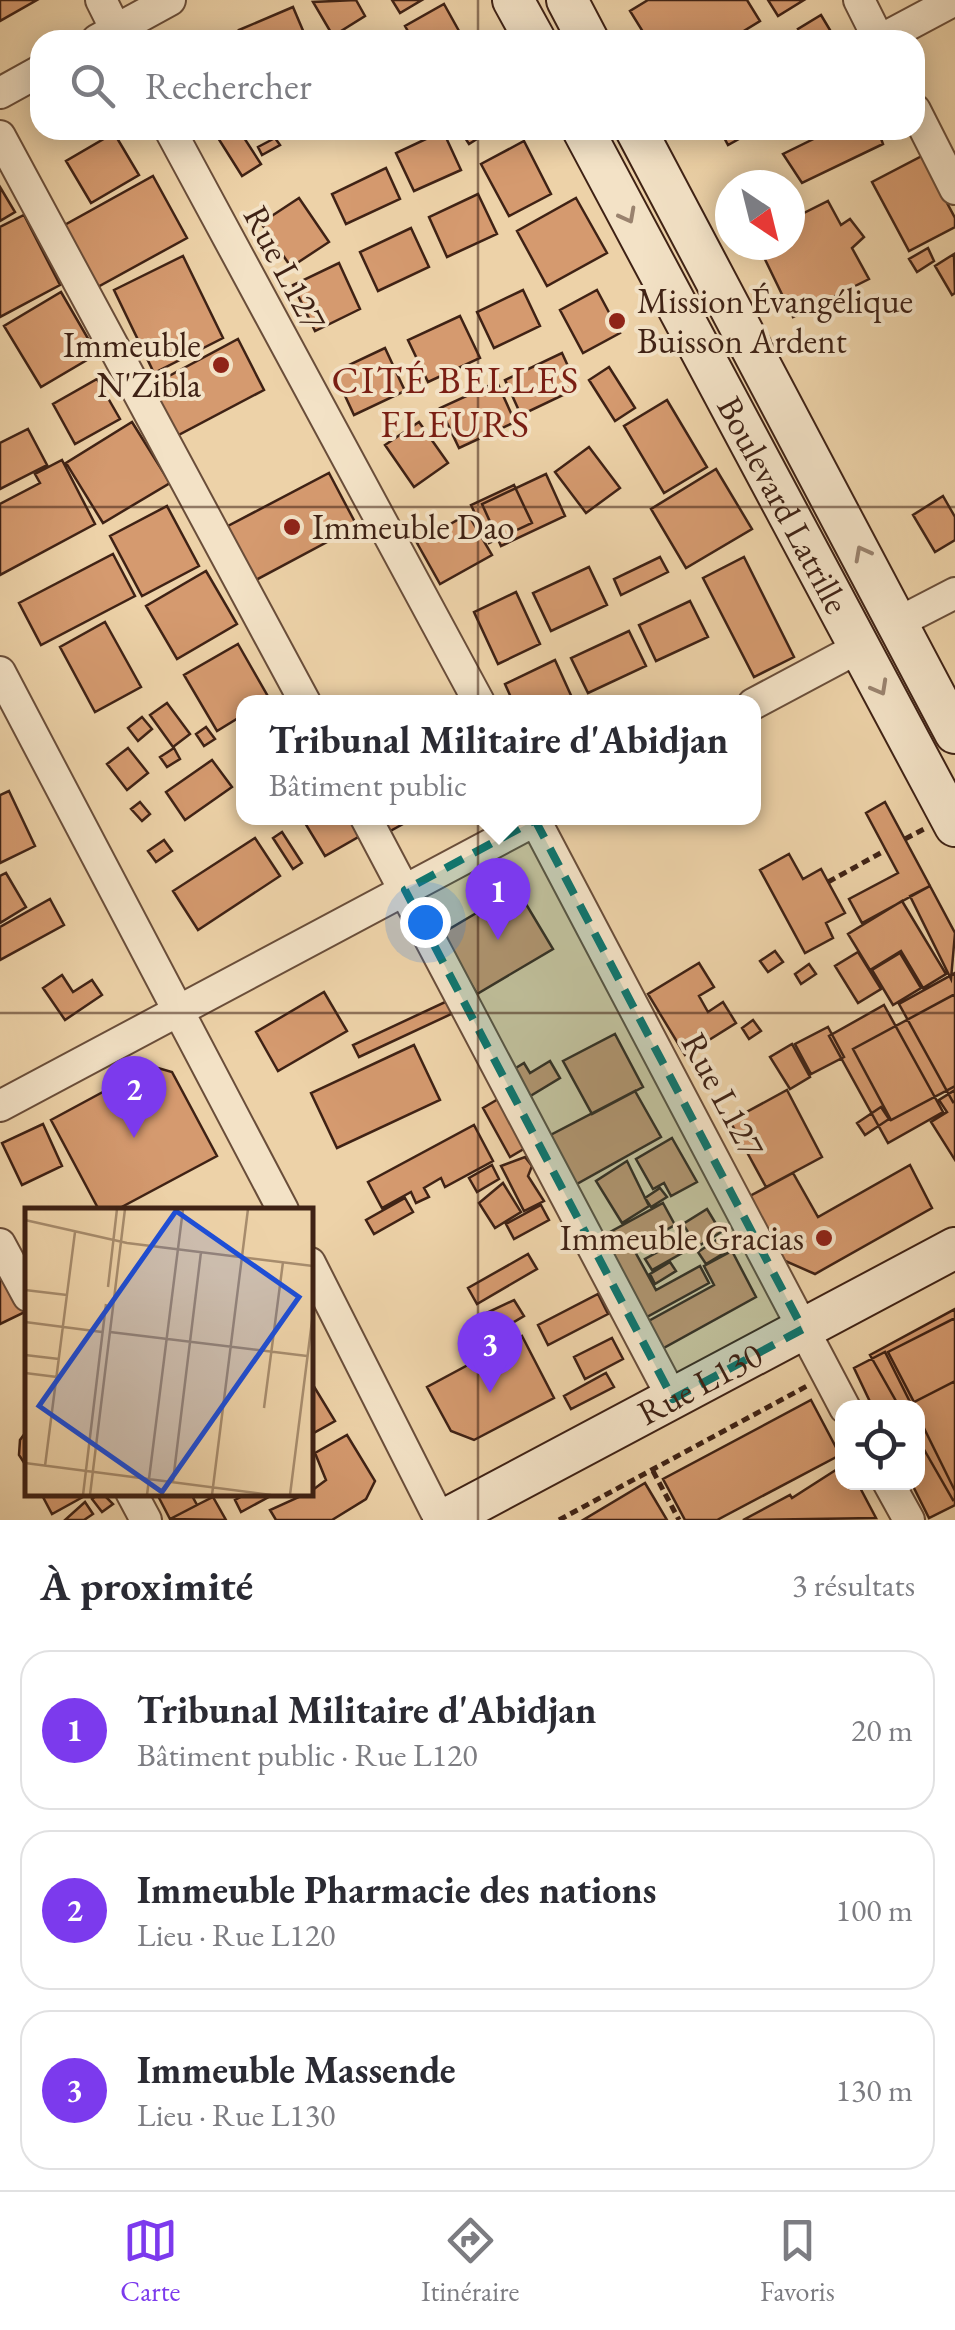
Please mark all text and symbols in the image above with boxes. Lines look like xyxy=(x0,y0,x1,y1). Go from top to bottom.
search box xyxy=(30,30,925,140)
icon: search xyxy=(65,58,120,113)
text: Rechercher xyxy=(145,61,312,110)
north arrow xyxy=(715,170,805,260)
street label: Rue L127 xyxy=(234,198,337,338)
one-way arrow xyxy=(616,206,636,224)
place label: Mission Évangélique Buisson Ardent xyxy=(637,278,913,363)
marker: Mission Évangélique Buisson Ardent xyxy=(606,310,628,332)
place label: Immeuble N'Zibla xyxy=(63,322,201,407)
marker: Immeuble N'Zibla xyxy=(210,354,232,376)
district label: CITÉ BELLES FLEURS xyxy=(331,355,581,448)
street label: Boulevard Latrille xyxy=(707,388,860,621)
place label: Immeuble Dao xyxy=(312,504,515,549)
marker: Immeuble Dao xyxy=(281,516,303,538)
one-way arrow xyxy=(855,546,875,564)
one-way arrow xyxy=(868,677,887,696)
popup xyxy=(236,695,761,825)
text: Tribunal Militaire d'Abidjan xyxy=(269,715,728,764)
text: Bâtiment public xyxy=(269,764,467,806)
pin: 1 xyxy=(466,858,530,940)
your location xyxy=(400,897,451,948)
street label: Rue L127 xyxy=(672,1025,775,1165)
pin: 2 xyxy=(102,1056,166,1138)
inset map xyxy=(25,1208,312,1495)
place label: Immeuble Gracias xyxy=(560,1215,804,1260)
marker: Immeuble Gracias xyxy=(813,1227,835,1249)
pin: 3 xyxy=(458,1310,522,1393)
street label: Rue L130 xyxy=(630,1332,770,1435)
map controls xyxy=(835,1400,925,1490)
button: locate xyxy=(835,1400,925,1490)
text: À proximité xyxy=(40,1558,253,1613)
text: 3 résultats xyxy=(792,1564,915,1606)
text: Tribunal Militaire d'Abidjan xyxy=(137,1685,596,1734)
text: 1 xyxy=(66,1709,83,1751)
text: 20 m xyxy=(851,1709,913,1751)
text: Bâtiment public · Rue L120 xyxy=(137,1734,478,1776)
text: Immeuble Pharmacie des nations xyxy=(137,1865,657,1914)
text: 2 xyxy=(66,1889,83,1931)
text: 100 m xyxy=(836,1889,913,1931)
text: Lieu · Rue L120 xyxy=(137,1914,335,1956)
text: Immeuble Massende xyxy=(137,2045,456,2094)
text: 3 xyxy=(66,2069,83,2111)
text: 130 m xyxy=(836,2069,913,2111)
text: Lieu · Rue L130 xyxy=(137,2094,335,2136)
tab: Carte xyxy=(120,2213,180,2309)
tab: Itinéraire xyxy=(421,2213,519,2309)
tab: Favoris xyxy=(760,2213,835,2309)

